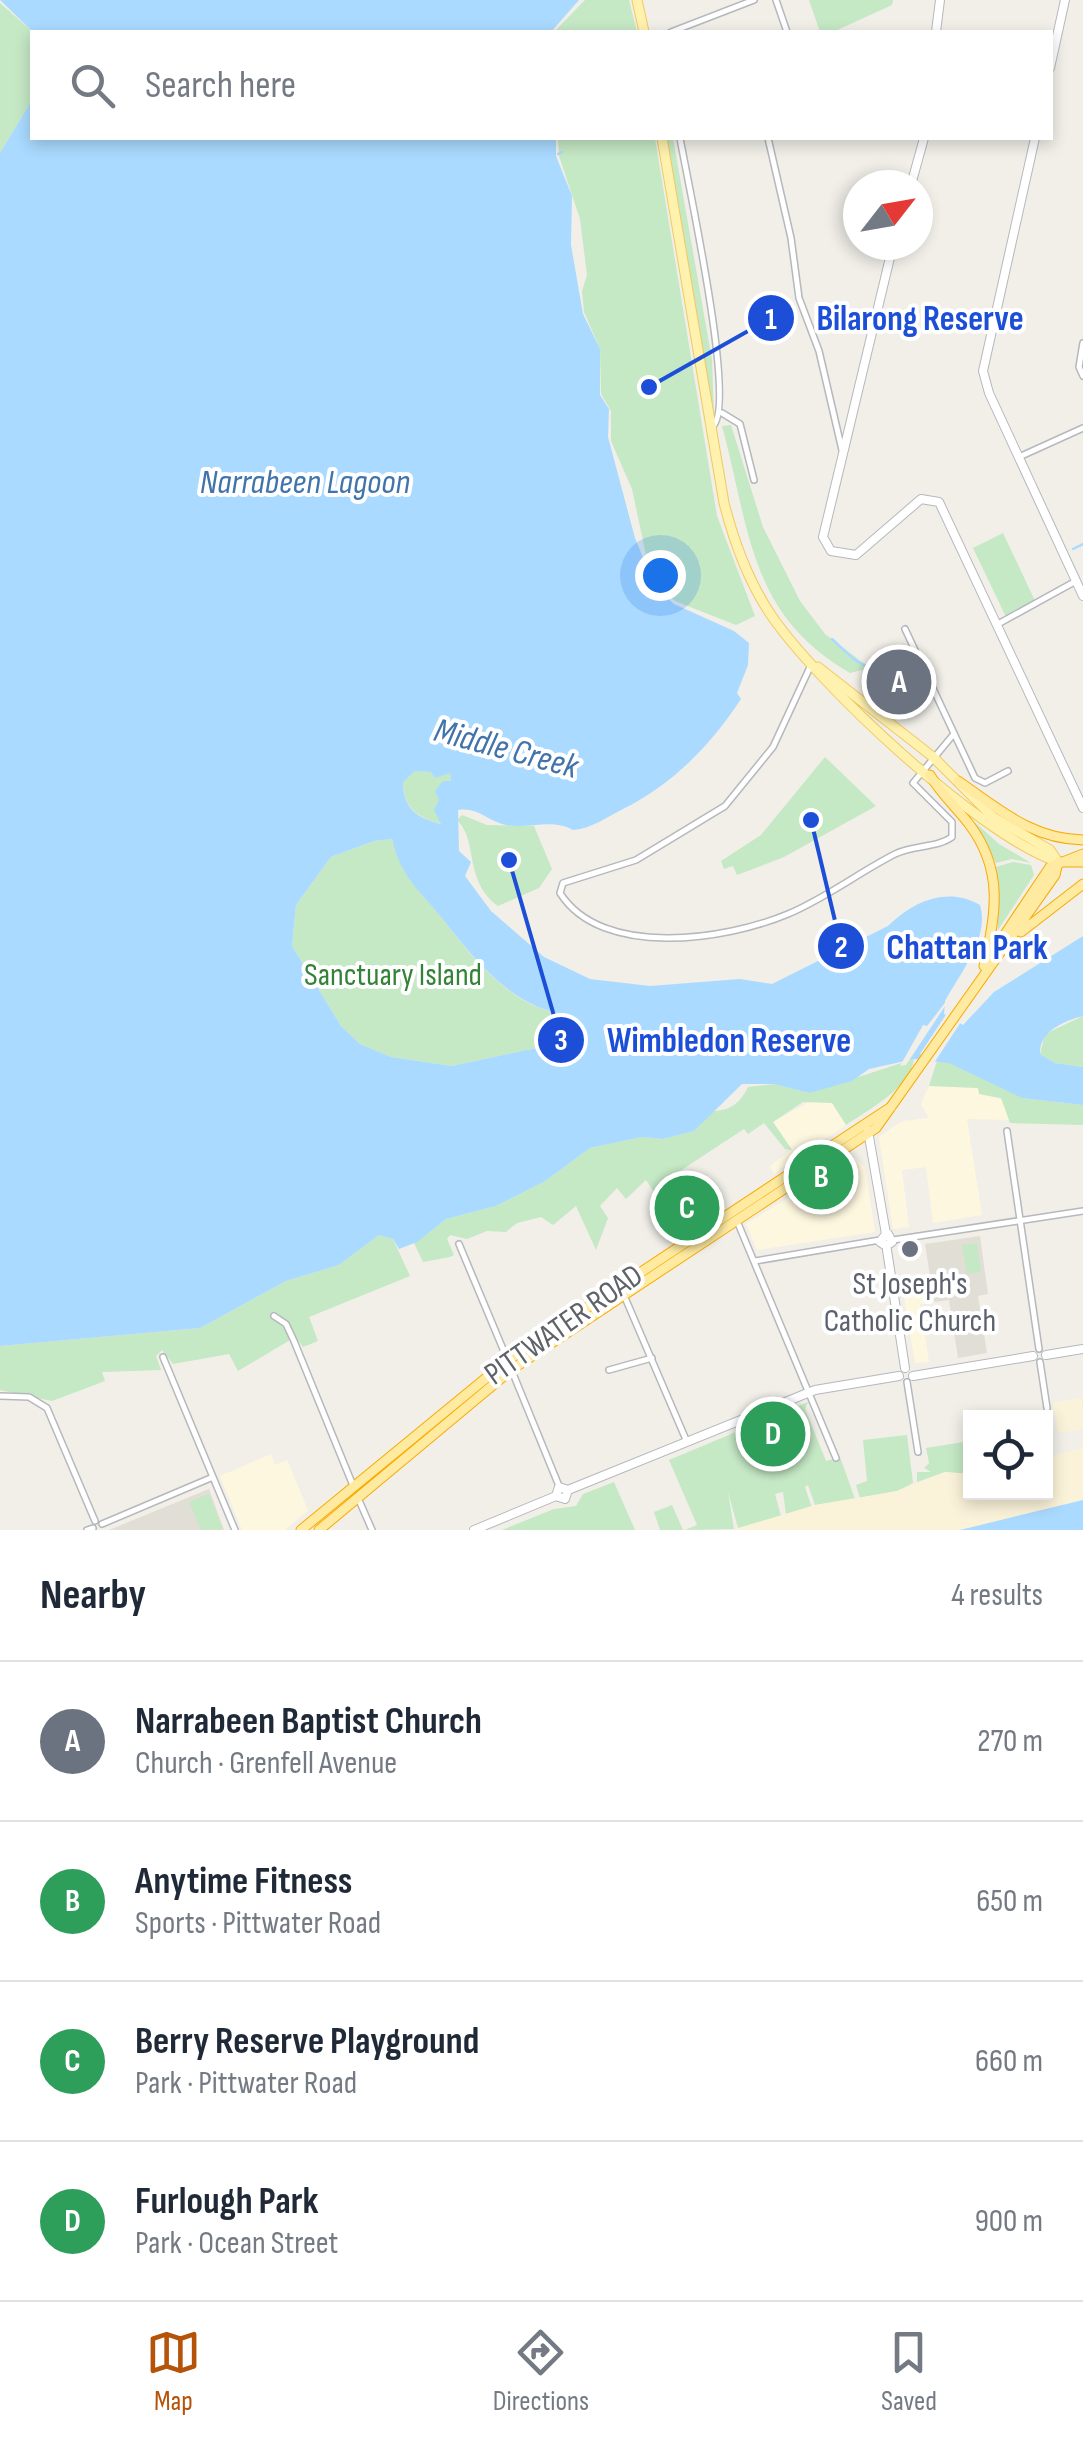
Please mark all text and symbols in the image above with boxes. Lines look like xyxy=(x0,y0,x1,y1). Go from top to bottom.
search box xyxy=(30,30,1053,140)
icon: search xyxy=(65,58,120,113)
text: Search here xyxy=(145,63,296,108)
north arrow xyxy=(843,170,933,260)
callout: Bilarong Reserve xyxy=(746,286,1043,351)
text: Bilarong Reserve xyxy=(816,298,1024,341)
text: 1 xyxy=(765,302,777,338)
water label: Narrabeen Lagoon xyxy=(200,461,410,504)
your location xyxy=(635,550,686,601)
pin: A xyxy=(866,644,932,720)
water label: Middle Creek xyxy=(429,709,584,789)
callout: Chattan Park xyxy=(816,914,1067,979)
text: Chattan Park xyxy=(886,927,1048,970)
text: 2 xyxy=(834,930,848,966)
park label: Sanctuary Island xyxy=(304,956,482,995)
callout: Wimbledon Reserve xyxy=(536,1007,871,1072)
text: Wimbledon Reserve xyxy=(607,1020,851,1063)
text: 3 xyxy=(554,1023,568,1059)
pin: B xyxy=(788,1140,854,1214)
pin: C xyxy=(654,1170,720,1246)
marker: St Joseph's Catholic Church xyxy=(899,1238,921,1260)
street label: PITTWATER ROAD xyxy=(477,1256,651,1394)
place label: St Joseph's Catholic Church xyxy=(824,1265,996,1341)
pin: D xyxy=(740,1396,806,1472)
map controls xyxy=(963,1410,1053,1500)
button: locate xyxy=(963,1410,1053,1500)
text: Nearby xyxy=(40,1570,146,1621)
text: 4 results xyxy=(951,1576,1043,1615)
text: Narrabeen Baptist Church xyxy=(135,1699,482,1744)
text: A xyxy=(65,1722,80,1761)
text: 270 m xyxy=(977,1722,1043,1761)
text: Church · Grenfell Avenue xyxy=(135,1744,397,1783)
text: Anytime Fitness xyxy=(135,1859,352,1904)
text: B xyxy=(65,1882,80,1921)
text: 650 m xyxy=(976,1882,1043,1921)
text: Sports · Pittwater Road xyxy=(135,1904,381,1943)
text: Berry Reserve Playground xyxy=(135,2019,479,2064)
text: C xyxy=(64,2042,81,2081)
text: 660 m xyxy=(975,2042,1043,2081)
text: Park · Pittwater Road xyxy=(135,2064,357,2103)
text: Furlough Park xyxy=(135,2179,319,2224)
text: D xyxy=(64,2202,81,2241)
text: 900 m xyxy=(975,2202,1043,2241)
text: Park · Ocean Street xyxy=(135,2224,338,2263)
tab: Map xyxy=(146,2325,201,2418)
tab: Directions xyxy=(493,2325,589,2418)
tab: Saved xyxy=(881,2325,937,2418)

